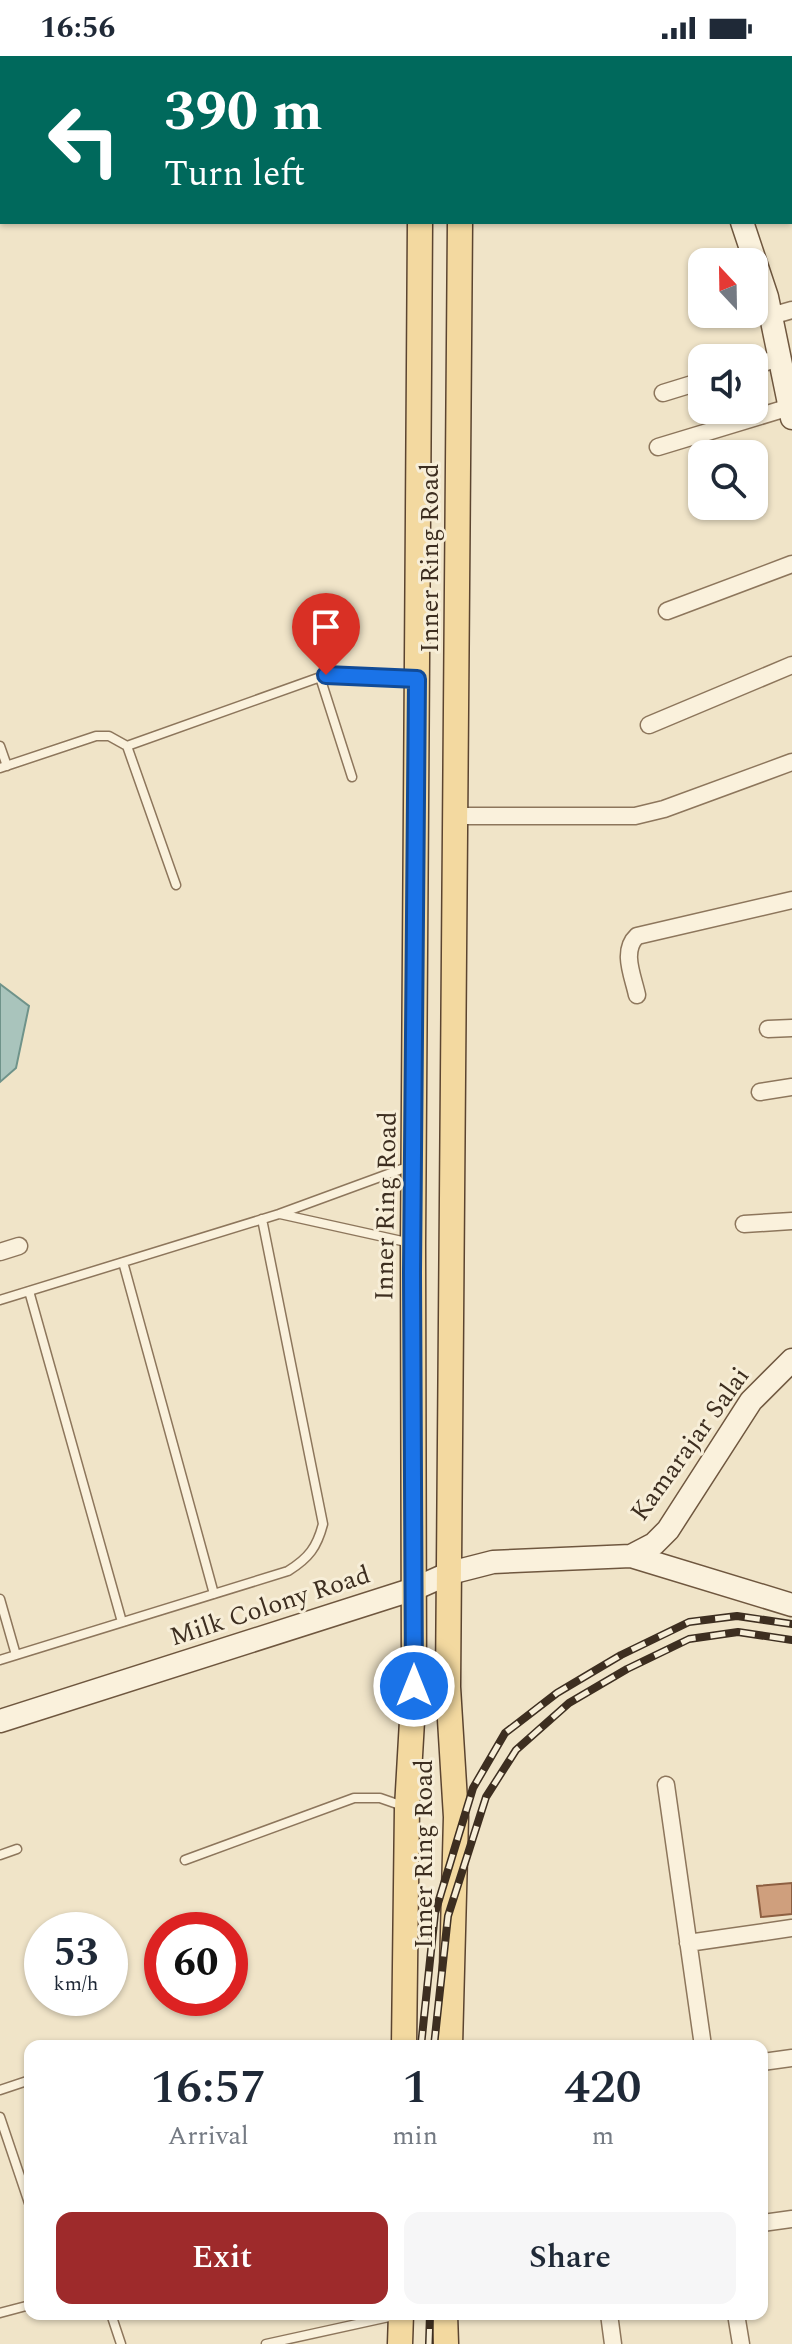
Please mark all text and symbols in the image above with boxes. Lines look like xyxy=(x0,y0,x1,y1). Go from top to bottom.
text: 16:56 xyxy=(40,5,115,51)
text: 390 m xyxy=(164,70,323,155)
icon: left xyxy=(32,88,136,192)
text: Turn left xyxy=(164,147,305,202)
north arrow xyxy=(688,248,768,328)
map controls xyxy=(688,248,768,520)
button: sound xyxy=(688,344,768,424)
button: search xyxy=(688,440,768,520)
street label: Inner Ring Road xyxy=(410,463,450,653)
pin xyxy=(292,593,360,675)
icon: arrive xyxy=(304,605,348,649)
street label: Inner Ring Road xyxy=(364,1111,408,1301)
street label: Kamarajar Salai xyxy=(620,1359,760,1529)
street label: Milk Colony Road xyxy=(165,1555,375,1657)
position arrow xyxy=(372,1644,456,1728)
street label: Inner Ring Road xyxy=(404,1759,444,1949)
speed limit sign: 60 xyxy=(144,1912,248,2016)
text: 53 xyxy=(54,1923,98,1984)
text: km/h xyxy=(54,1969,99,1999)
text: 16:57 xyxy=(150,2051,266,2124)
text: 1 xyxy=(402,2051,428,2124)
text: 420 xyxy=(564,2051,642,2124)
text: Arrival xyxy=(168,2116,249,2156)
text: min xyxy=(392,2116,438,2156)
text: m xyxy=(592,2116,614,2156)
button: Exit xyxy=(56,2212,388,2304)
button: Share xyxy=(404,2212,736,2304)

